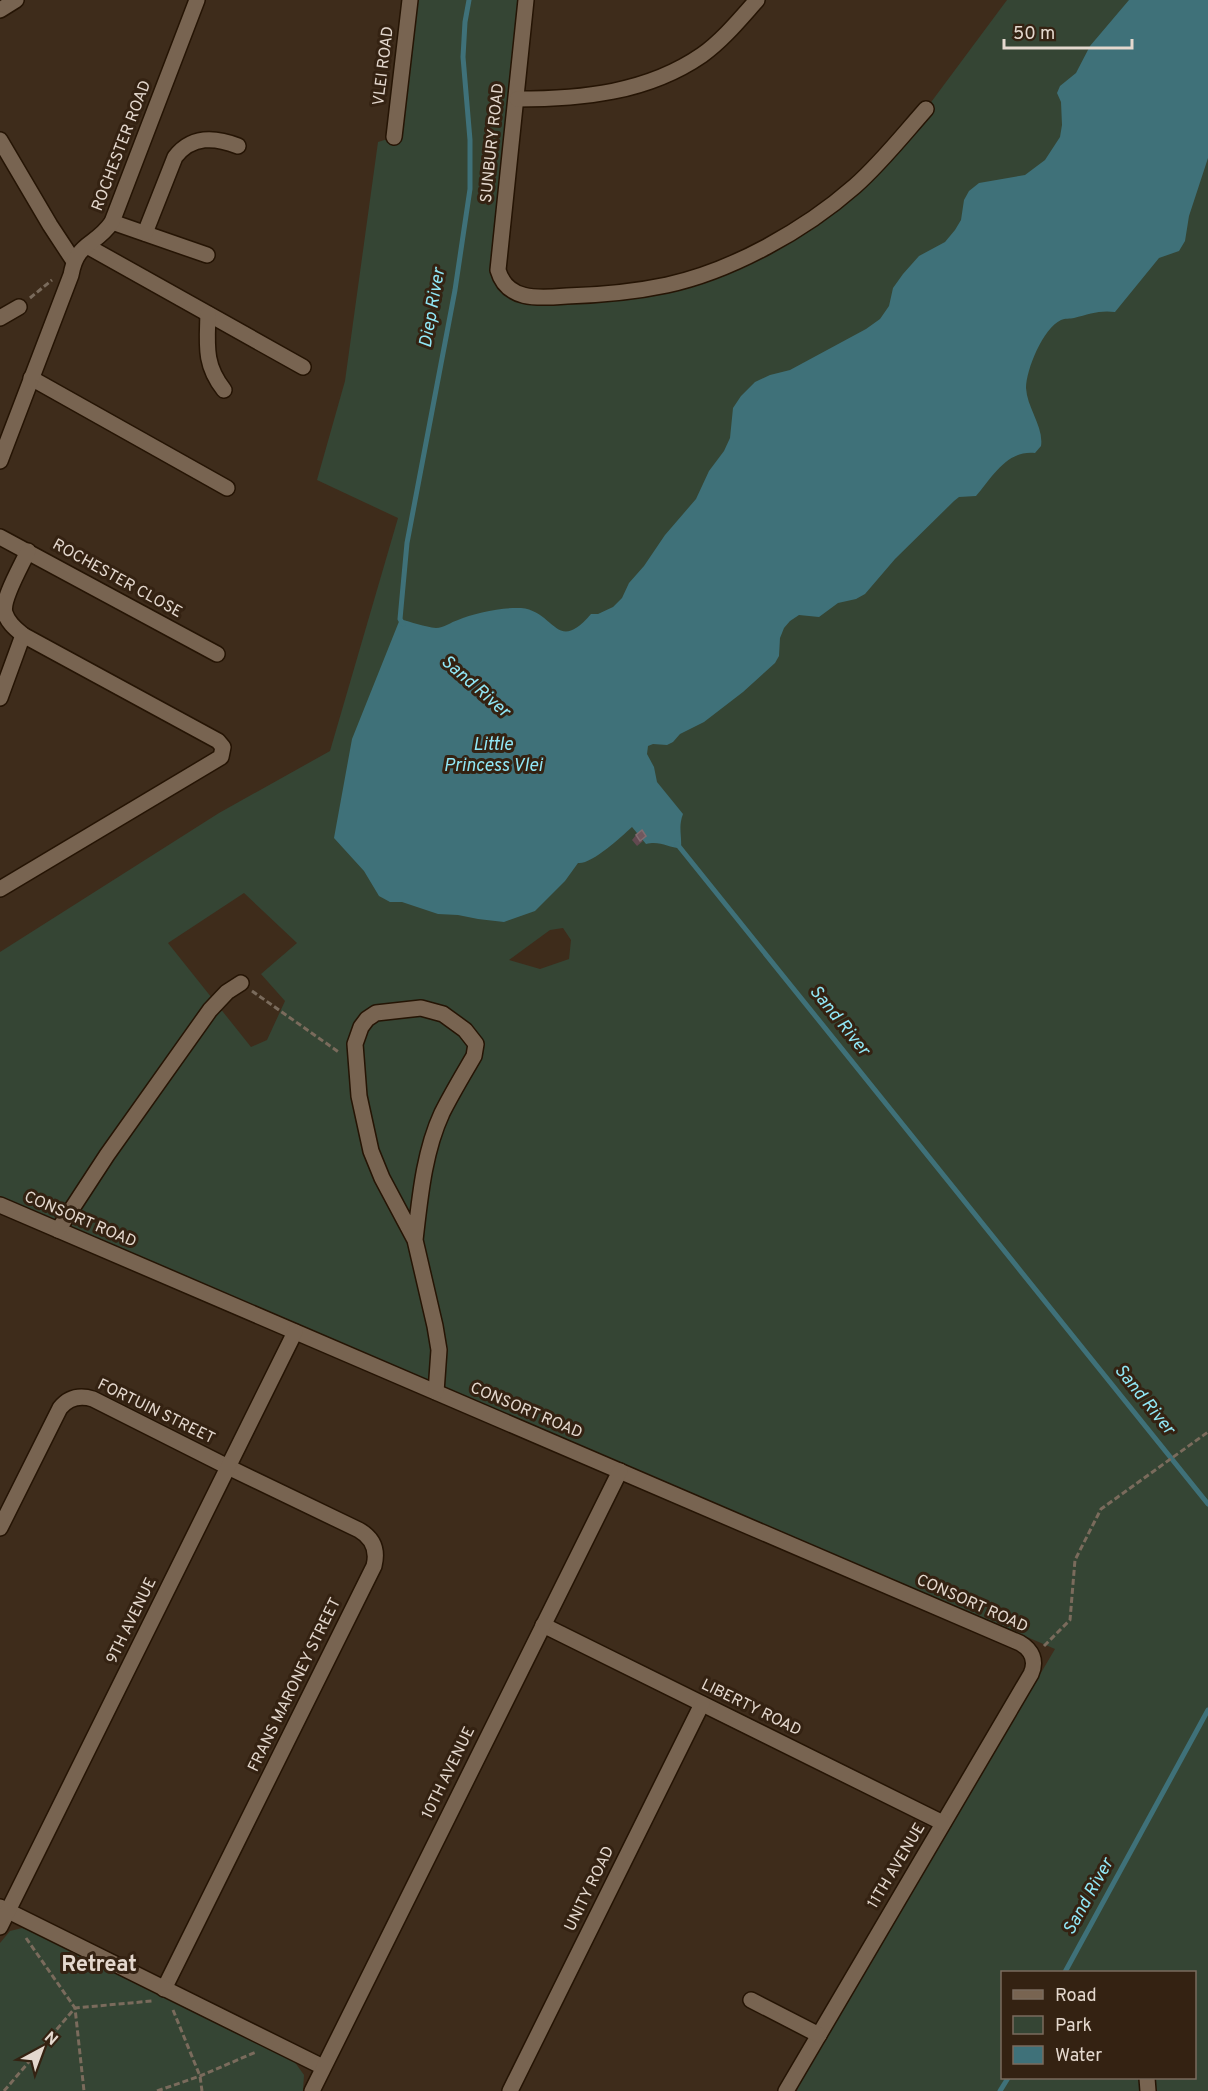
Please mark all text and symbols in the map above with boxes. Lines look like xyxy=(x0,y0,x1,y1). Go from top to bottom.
scale bar xyxy=(1004,12,1132,50)
text: 50 m xyxy=(1013,23,1055,46)
street label: VLEI ROAD xyxy=(369,25,399,107)
street label: ROCHESTER ROAD xyxy=(88,78,156,214)
street label: SUNBURY ROAD xyxy=(477,82,509,204)
water label: Diep River xyxy=(415,264,452,350)
street label: ROCHESTER CLOSE xyxy=(49,535,185,623)
water label: Sand River xyxy=(436,651,516,725)
water label: Little Princess Vlei xyxy=(444,734,544,778)
water label: Sand River xyxy=(804,981,876,1063)
street label: CONSORT ROAD xyxy=(21,1187,139,1253)
water label: Sand River xyxy=(1109,1360,1181,1442)
street label: FORTUIN STREET xyxy=(94,1375,218,1449)
street label: CONSORT ROAD xyxy=(467,1378,585,1444)
street label: CONSORT ROAD xyxy=(913,1570,1031,1638)
street label: 9TH AVENUE xyxy=(102,1575,162,1667)
street label: FRANS MARONEY STREET xyxy=(244,1595,346,1775)
street label: LIBERTY ROAD xyxy=(698,1675,804,1741)
street label: 10TH AVENUE xyxy=(418,1724,480,1822)
street label: 11TH AVENUE xyxy=(864,1820,930,1912)
street label: UNITY ROAD xyxy=(561,1843,619,1935)
water label: Sand River xyxy=(1059,1853,1121,1939)
district label: Retreat xyxy=(61,1952,137,1979)
legend xyxy=(1001,1971,1196,2079)
text: Road xyxy=(1055,1985,1097,2008)
text: Park xyxy=(1055,2015,1092,2038)
north arrow xyxy=(12,2019,72,2079)
text: N xyxy=(40,2028,61,2051)
text: Water xyxy=(1055,2045,1102,2068)

